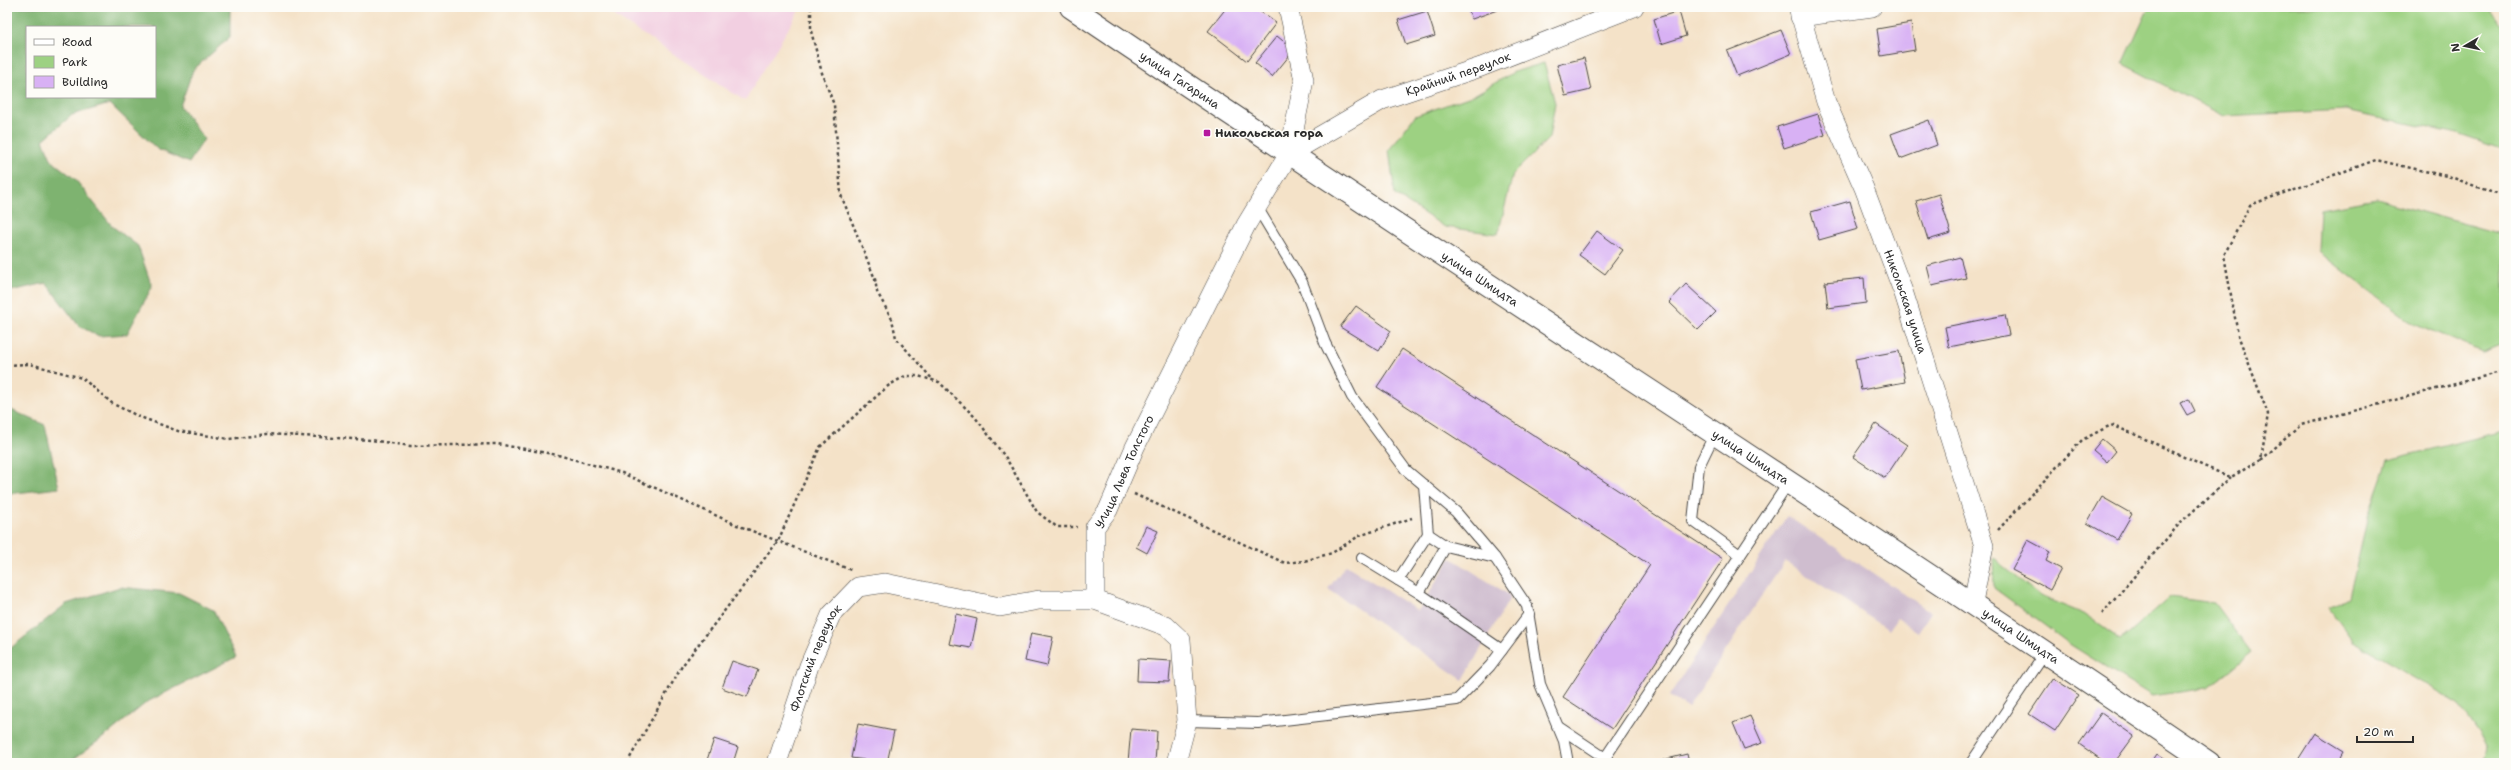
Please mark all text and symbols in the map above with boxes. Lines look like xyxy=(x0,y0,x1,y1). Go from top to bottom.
legend xyxy=(26,26,156,98)
north arrow xyxy=(2445,26,2485,66)
text: Road xyxy=(62,34,93,50)
text: N xyxy=(2447,42,2464,53)
street label: улица Гагарина xyxy=(1136,47,1223,113)
street label: Крайний переулок xyxy=(1403,48,1514,100)
text: Park xyxy=(62,54,88,70)
text: Building xyxy=(62,74,108,90)
place label: Никольская гора xyxy=(1215,125,1324,141)
marker: Никольская гора xyxy=(1202,128,1212,138)
street label: Никольская улица xyxy=(1880,247,1931,356)
street label: улица Шмидта xyxy=(1438,248,1522,310)
street label: улица Льва Толстого xyxy=(1090,412,1158,530)
street label: улица Шмидта xyxy=(1709,426,1793,489)
street label: Флотский переулок xyxy=(786,600,846,714)
street label: улица Шмидта xyxy=(1979,605,2062,668)
scale bar xyxy=(2357,718,2413,744)
text: 20 m xyxy=(2363,724,2394,740)

